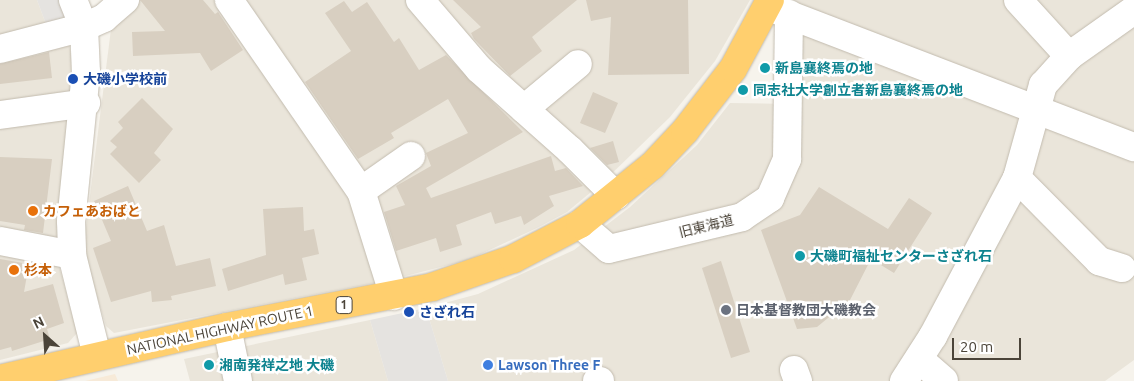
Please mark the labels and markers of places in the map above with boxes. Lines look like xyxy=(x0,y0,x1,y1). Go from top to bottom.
place label: 新島襄終焉の地 xyxy=(775,60,873,76)
marker: 新島襄終焉の地 xyxy=(759,62,771,74)
place label: 大磯小学校前 xyxy=(83,71,167,87)
marker: 大磯小学校前 xyxy=(67,73,79,85)
place label: 同志社大学創立者新島襄終焉の地 xyxy=(753,82,963,98)
marker: 同志社大学創立者新島襄終焉の地 xyxy=(737,84,749,96)
place label: カフェあおばと xyxy=(43,203,141,219)
marker: カフェあおばと xyxy=(27,205,39,217)
place label: 大磯町福祉センターさざれ石 xyxy=(810,248,992,264)
marker: 大磯町福祉センターさざれ石 xyxy=(794,250,806,262)
place label: 杉本 xyxy=(24,262,52,278)
marker: 杉本 xyxy=(8,264,20,276)
place label: 日本基督教団大磯教会 xyxy=(736,302,876,318)
place label: さざれ石 xyxy=(419,304,475,320)
marker: 日本基督教団大磯教会 xyxy=(720,304,732,316)
marker: さざれ石 xyxy=(403,306,415,318)
place label: 湘南発祥之地 大磯 xyxy=(219,357,334,373)
place label: Lawson Three F xyxy=(498,357,600,373)
marker: 湘南発祥之地 大磯 xyxy=(203,359,215,371)
marker: Lawson Three F xyxy=(482,359,494,371)

